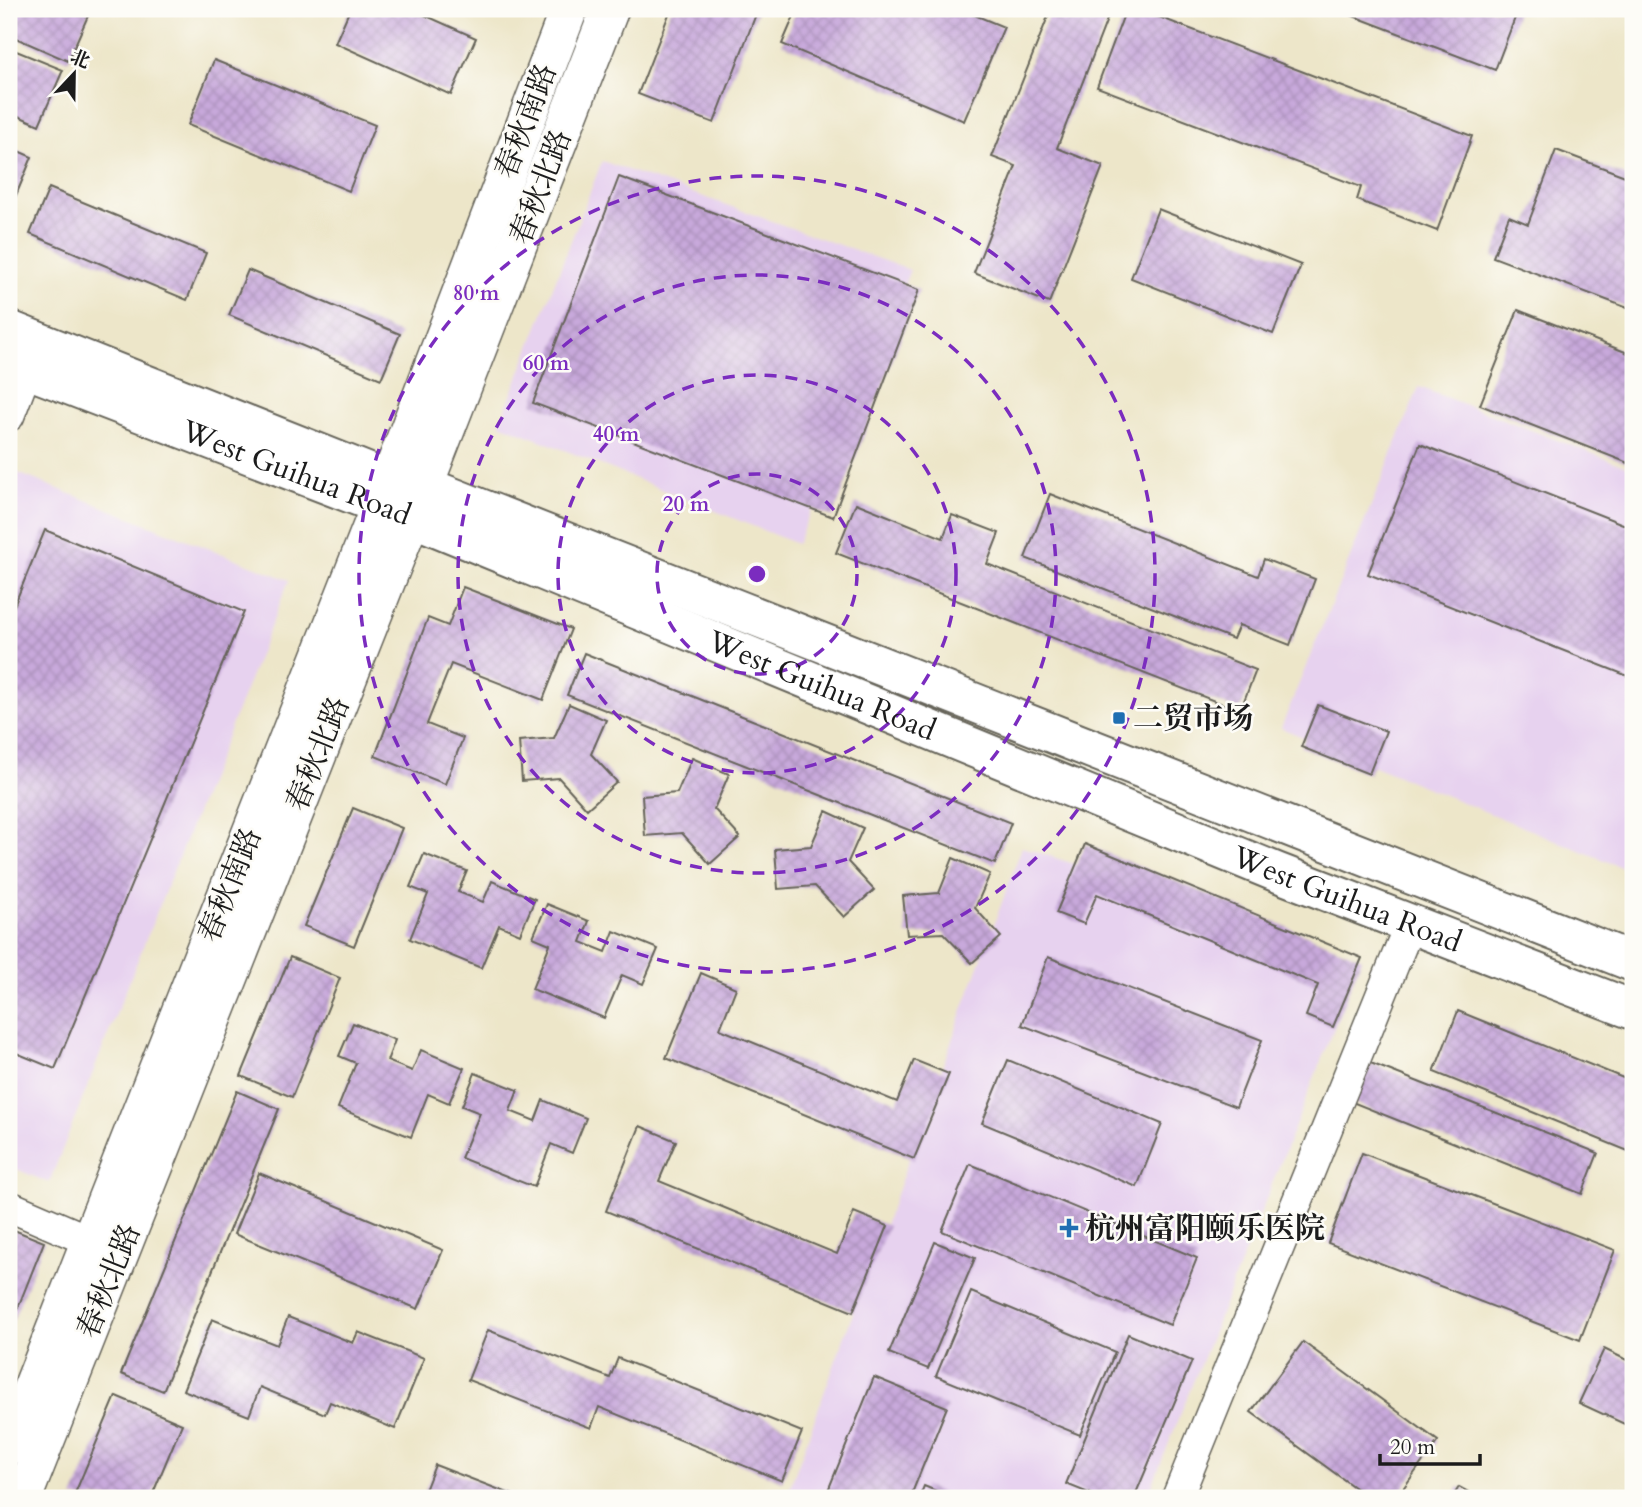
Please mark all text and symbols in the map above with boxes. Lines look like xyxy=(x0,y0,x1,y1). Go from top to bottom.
north arrow xyxy=(38,38,108,108)
text: 北 xyxy=(66,44,94,75)
street label: 春秋南路 xyxy=(485,58,567,184)
street label: 春秋北路 xyxy=(500,124,582,250)
text: 80 m xyxy=(453,279,500,308)
text: 60 m xyxy=(523,349,570,378)
street label: West Guihua Road xyxy=(175,409,417,535)
text: 40 m xyxy=(593,420,640,449)
text: 20 m xyxy=(663,490,710,519)
centre of rings xyxy=(745,562,769,586)
street label: West Guihua Road xyxy=(701,620,942,751)
street label: 春秋北路 xyxy=(277,691,359,817)
place label: 二贸市场 xyxy=(1133,698,1253,739)
marker: 二贸市场 xyxy=(1111,710,1127,726)
street label: 春秋南路 xyxy=(189,822,271,948)
street label: West Guihua Road xyxy=(1225,835,1468,962)
place label: 杭州富阳颐乐医院 xyxy=(1085,1208,1325,1249)
street label: 春秋北路 xyxy=(68,1218,150,1344)
marker: 杭州富阳颐乐医院 xyxy=(1059,1218,1079,1238)
scale bar xyxy=(1380,1423,1479,1467)
text: 20 m xyxy=(1390,1433,1435,1462)

